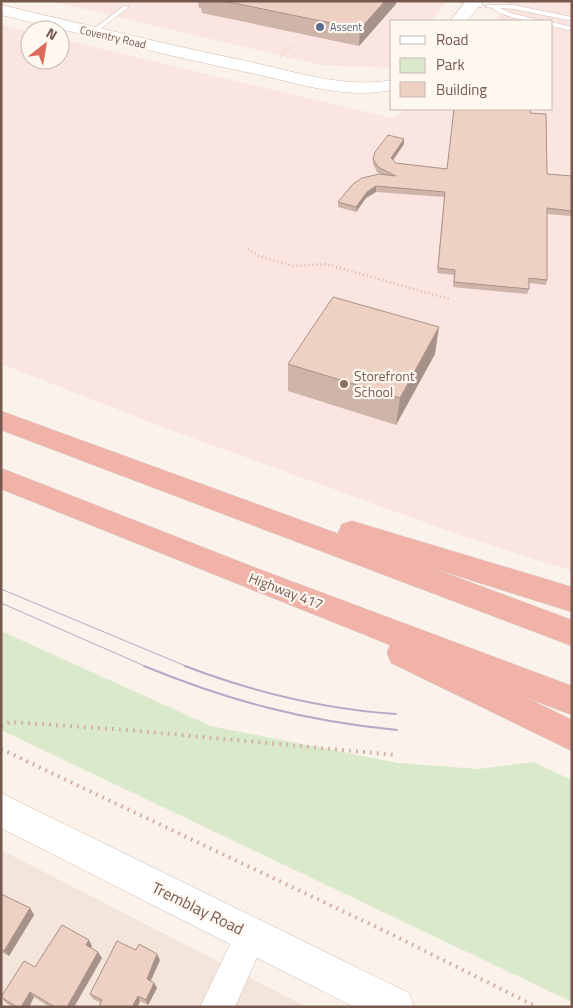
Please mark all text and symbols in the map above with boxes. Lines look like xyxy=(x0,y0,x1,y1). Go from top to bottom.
place label: Assent xyxy=(330,19,362,35)
north arrow xyxy=(20,20,70,70)
legend xyxy=(390,20,553,110)
marker: Assent xyxy=(314,21,326,33)
text: N xyxy=(42,22,62,45)
street label: Coventry Road xyxy=(78,22,148,52)
text: Road xyxy=(436,28,468,51)
text: Park xyxy=(436,53,465,76)
text: Building xyxy=(436,78,487,101)
place label: Storefront School xyxy=(354,365,415,402)
marker: Storefront School xyxy=(338,378,350,390)
street label: Highway 417 xyxy=(246,567,326,614)
street label: Tremblay Road xyxy=(148,875,248,941)

